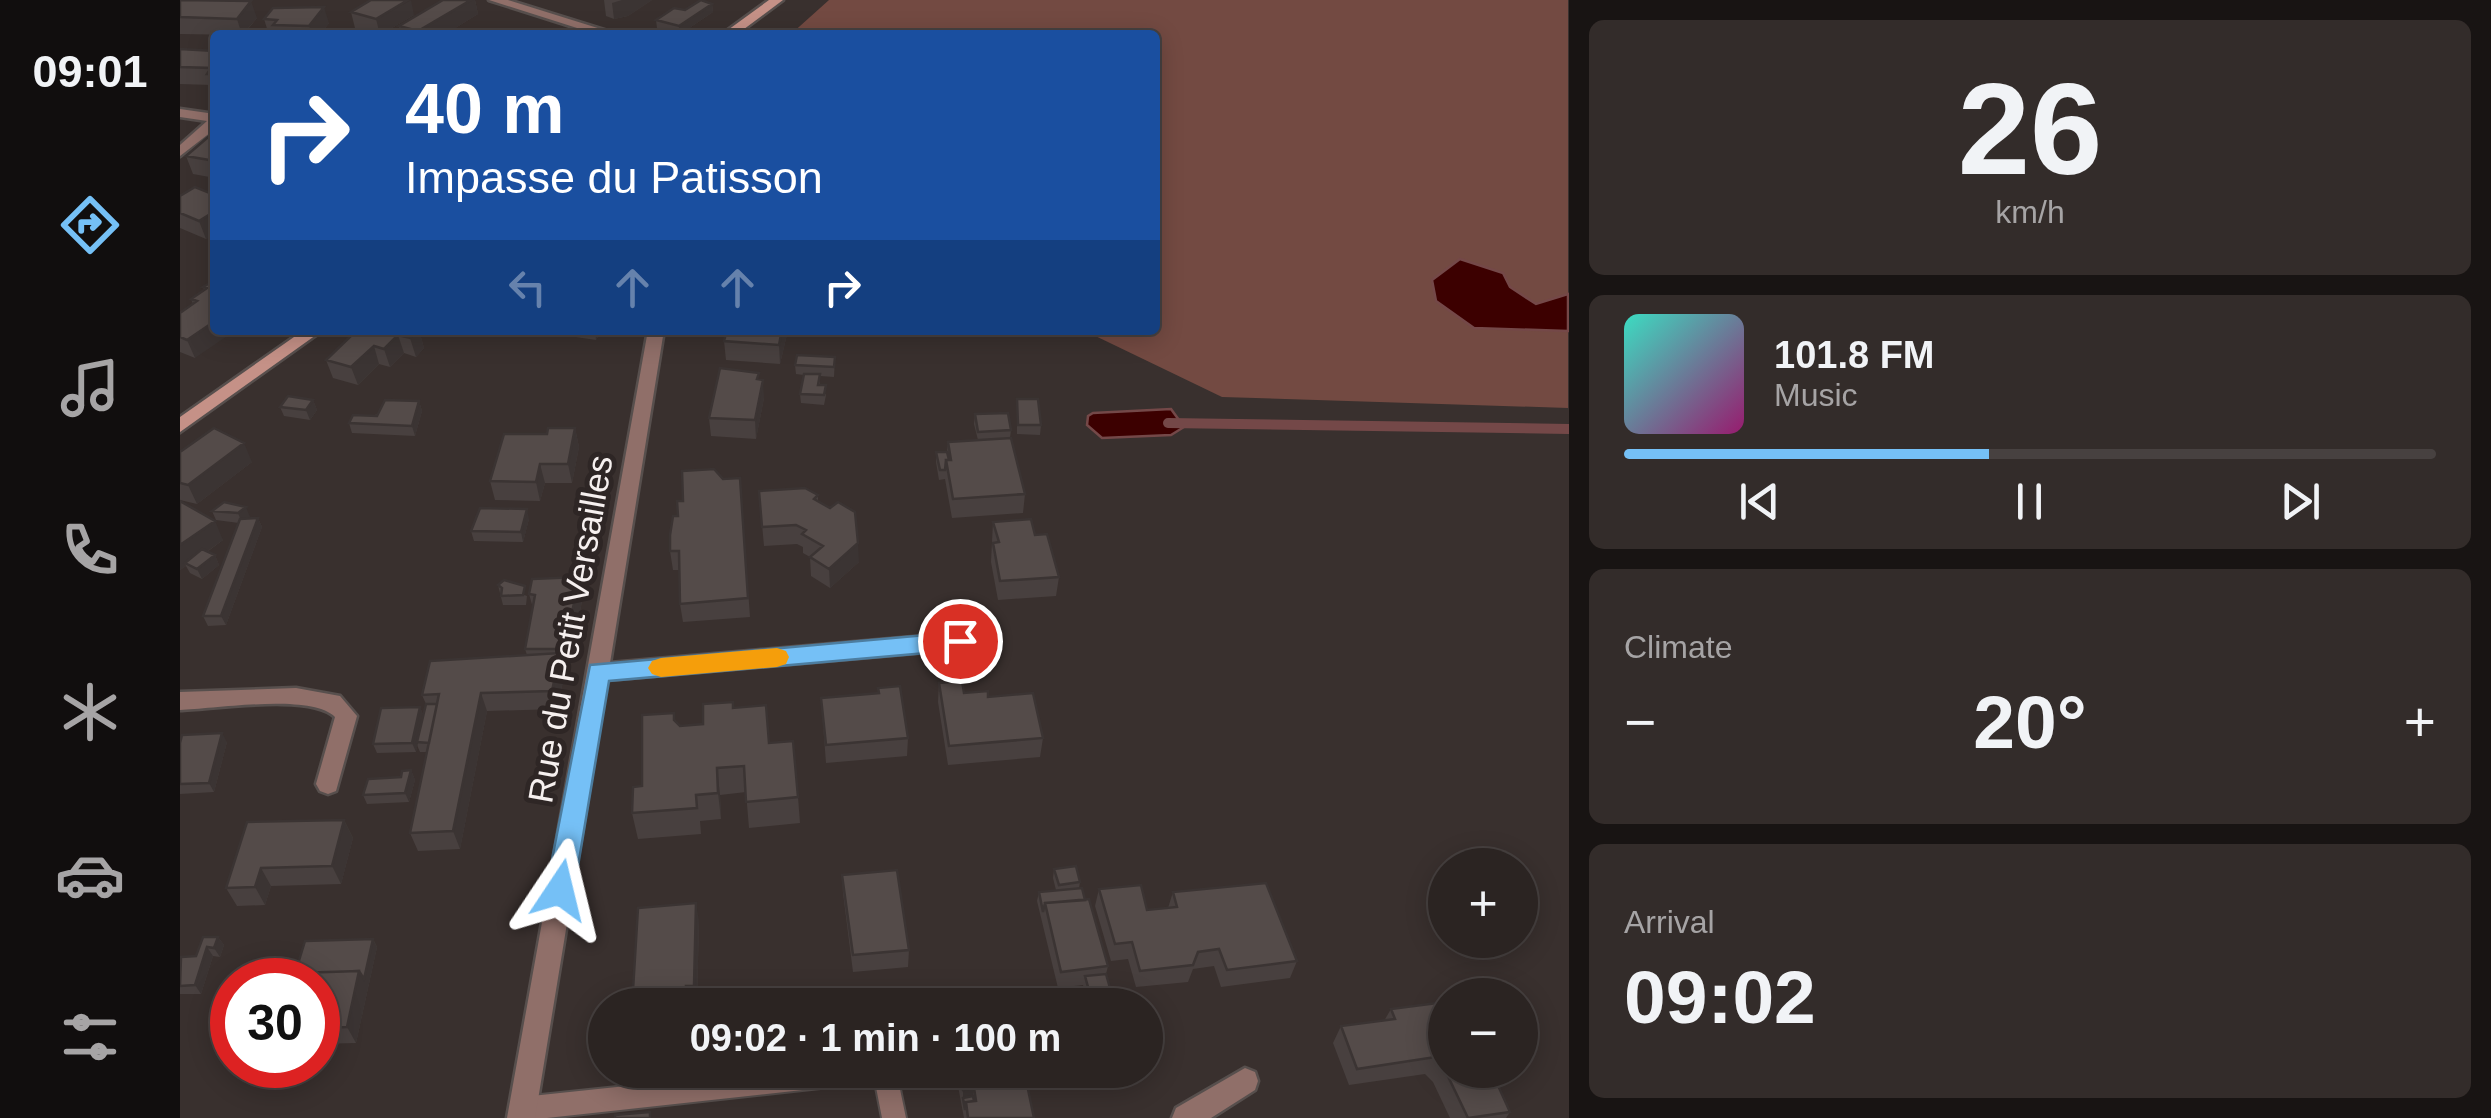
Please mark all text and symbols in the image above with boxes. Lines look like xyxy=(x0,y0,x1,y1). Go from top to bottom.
text: 09:01 xyxy=(32,46,148,97)
text: 26 xyxy=(1958,56,2102,202)
icon: right xyxy=(240,70,370,200)
text: 40 m xyxy=(405,70,565,148)
text: Impasse du Patisson xyxy=(405,152,823,203)
icon: directions xyxy=(55,190,125,260)
text: km/h xyxy=(1995,194,2065,230)
icon: left xyxy=(500,260,555,315)
icon: ahead xyxy=(605,260,660,315)
icon: ahead xyxy=(710,260,765,315)
icon: right xyxy=(815,260,870,315)
text: 101.8 FM xyxy=(1774,334,1935,376)
icon: music xyxy=(55,353,125,423)
text: Music xyxy=(1774,377,1858,413)
street label: Rue du Petit Versailles xyxy=(520,452,620,806)
icon: previous xyxy=(1732,474,1787,529)
icon: pause xyxy=(2002,474,2057,529)
icon: next xyxy=(2273,474,2328,529)
icon: phone xyxy=(55,515,125,585)
pin xyxy=(918,599,1003,684)
icon: arrive xyxy=(933,614,988,669)
text: Climate xyxy=(1624,629,1732,665)
icon: climate xyxy=(55,677,125,747)
text: 20° xyxy=(1973,680,2087,764)
text: − xyxy=(1624,691,1656,753)
text: + xyxy=(2404,691,2436,753)
position arrow xyxy=(508,838,612,942)
icon: car xyxy=(55,840,125,910)
map controls xyxy=(1428,848,1538,1088)
button: + xyxy=(1428,848,1538,958)
text: Arrival xyxy=(1624,904,1715,940)
text: 09:02 xyxy=(1624,955,1816,1039)
speed limit sign: 30 xyxy=(210,958,340,1088)
button: − xyxy=(1428,978,1538,1088)
icon: filters xyxy=(55,1002,125,1072)
text: 09:02 · 1 min · 100 m xyxy=(690,1017,1061,1059)

